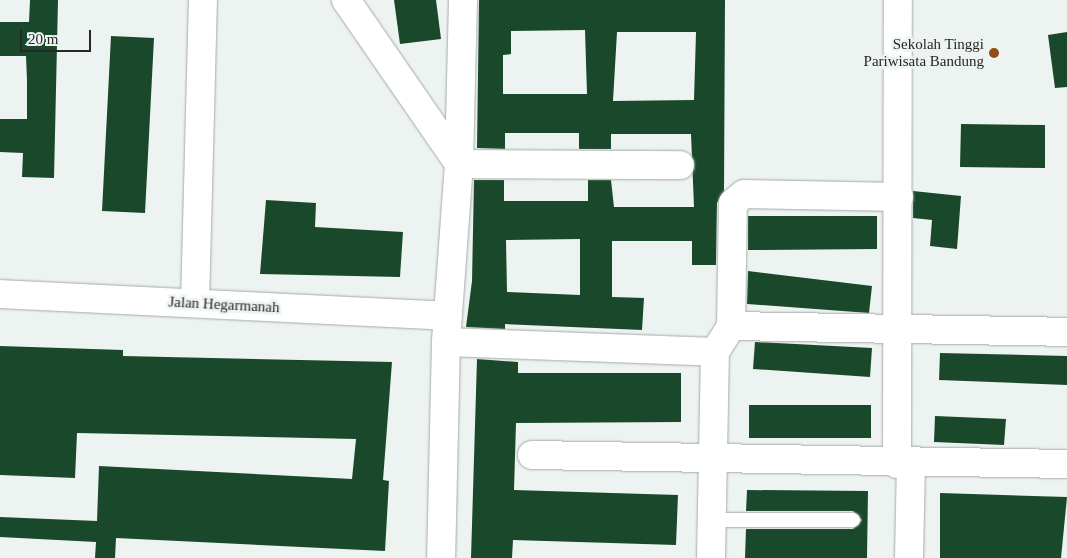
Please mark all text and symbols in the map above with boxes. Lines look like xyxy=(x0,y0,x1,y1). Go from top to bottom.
scale bar xyxy=(22,20,94,52)
text: 20 m xyxy=(28,31,58,47)
place label: Sekolah Tinggi Pariwisata Bandung xyxy=(864,35,984,70)
marker: Sekolah Tinggi Pariwisata Bandung xyxy=(988,47,1000,59)
street label: Jalan Hegarmanah xyxy=(168,293,280,317)

